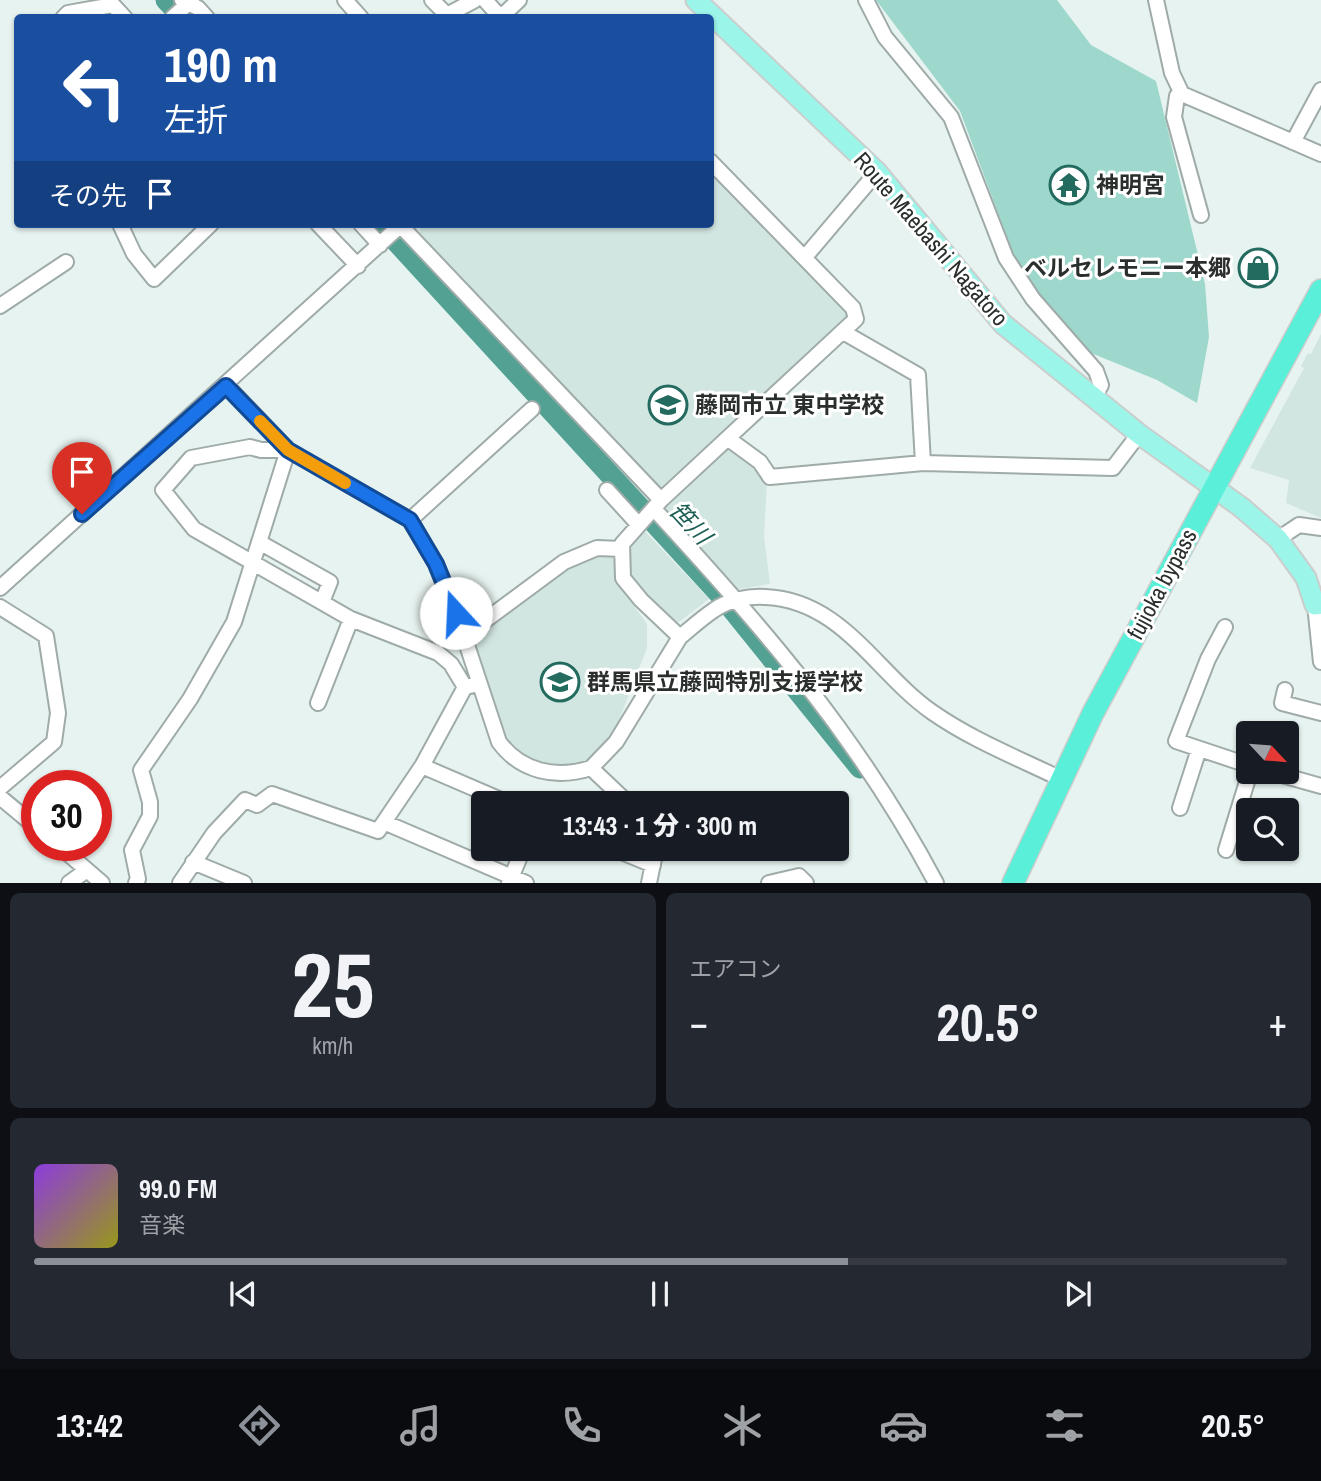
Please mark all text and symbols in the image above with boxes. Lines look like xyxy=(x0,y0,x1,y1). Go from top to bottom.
text: 190 m xyxy=(164,31,278,97)
icon: left xyxy=(49,42,140,133)
text: 左折 xyxy=(164,98,228,141)
street label: Route Maebashi Nagatoro xyxy=(847,145,1016,332)
temple icon: 神明宮 xyxy=(1048,164,1090,206)
place label: 神明宮 xyxy=(1096,169,1165,200)
icon: arrive xyxy=(141,175,179,213)
text: その先 xyxy=(49,178,127,213)
shop icon: ベルセレモニー本郷 xyxy=(1237,247,1279,289)
place label: ベルセレモニー本郷 xyxy=(1024,252,1231,283)
school or university icon: 藤岡市立 東中学校 xyxy=(647,384,689,426)
place label: 藤岡市立 東中学校 xyxy=(695,389,884,420)
pin xyxy=(52,442,112,514)
icon: arrive xyxy=(63,453,101,491)
water label: 笹川 xyxy=(663,494,721,553)
street label: fujioka bypass xyxy=(1120,523,1204,644)
position arrow xyxy=(419,576,493,650)
school or university icon: 群馬県立藤岡特別支援学校 xyxy=(539,661,581,703)
place label: 群馬県立藤岡特別支援学校 xyxy=(587,666,863,697)
north arrow xyxy=(1236,721,1298,784)
map controls xyxy=(1236,721,1299,861)
speed limit sign: 30 xyxy=(21,770,112,861)
button: search xyxy=(1236,798,1299,861)
text: 13:43 · 1 分 · 300 m xyxy=(563,808,757,843)
text: 25 xyxy=(291,923,374,1045)
text: エアコン xyxy=(690,953,782,984)
text: 20.5° xyxy=(936,987,1040,1057)
text: − xyxy=(690,997,708,1048)
text: + xyxy=(1269,997,1287,1048)
text: km/h xyxy=(312,1030,353,1061)
text: 99.0 FM xyxy=(139,1171,217,1206)
text: 音楽 xyxy=(139,1209,185,1240)
icon: previous xyxy=(224,1275,262,1313)
icon: pause xyxy=(641,1275,679,1313)
icon: next xyxy=(1059,1275,1097,1313)
icon: directions xyxy=(235,1401,284,1450)
icon: music xyxy=(396,1401,445,1450)
icon: phone xyxy=(557,1401,606,1450)
icon: climate xyxy=(718,1401,767,1450)
icon: car xyxy=(879,1401,928,1450)
icon: filters xyxy=(1040,1401,1089,1450)
text: 13:42 xyxy=(56,1404,123,1447)
text: 20.5° xyxy=(1201,1404,1265,1447)

